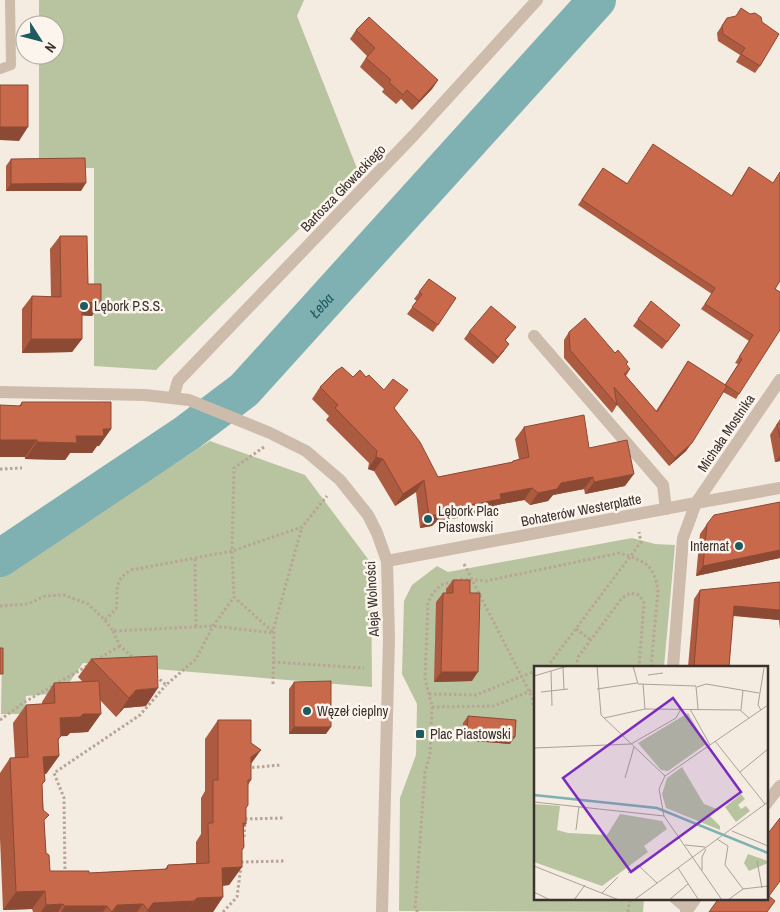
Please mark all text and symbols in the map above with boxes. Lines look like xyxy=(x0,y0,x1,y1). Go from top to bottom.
north arrow xyxy=(15,15,65,65)
text: N xyxy=(41,39,60,56)
street label: Bartosza Głowackiego xyxy=(297,140,389,236)
water label: Łeba xyxy=(303,288,338,323)
place label: Lębork P.S.S. xyxy=(94,297,163,315)
marker: Lębork P.S.S. xyxy=(78,300,90,312)
street label: Michała Mostnika xyxy=(693,390,759,475)
street label: Bohaterów Westerplatte xyxy=(519,489,643,531)
place label: Lębork Plac Piastowski xyxy=(438,502,499,536)
marker: Lębork Plac Piastowski xyxy=(422,513,434,525)
place label: Internat xyxy=(690,537,729,555)
marker: Internat xyxy=(733,540,745,552)
street label: Aleja Wolności xyxy=(361,561,383,638)
inset map xyxy=(534,666,768,900)
place label: Węzeł cieplny xyxy=(317,702,389,720)
marker: Węzeł cieplny xyxy=(301,705,313,717)
place label: Plac Piastowski xyxy=(430,725,511,743)
marker: Plac Piastowski xyxy=(414,728,426,740)

